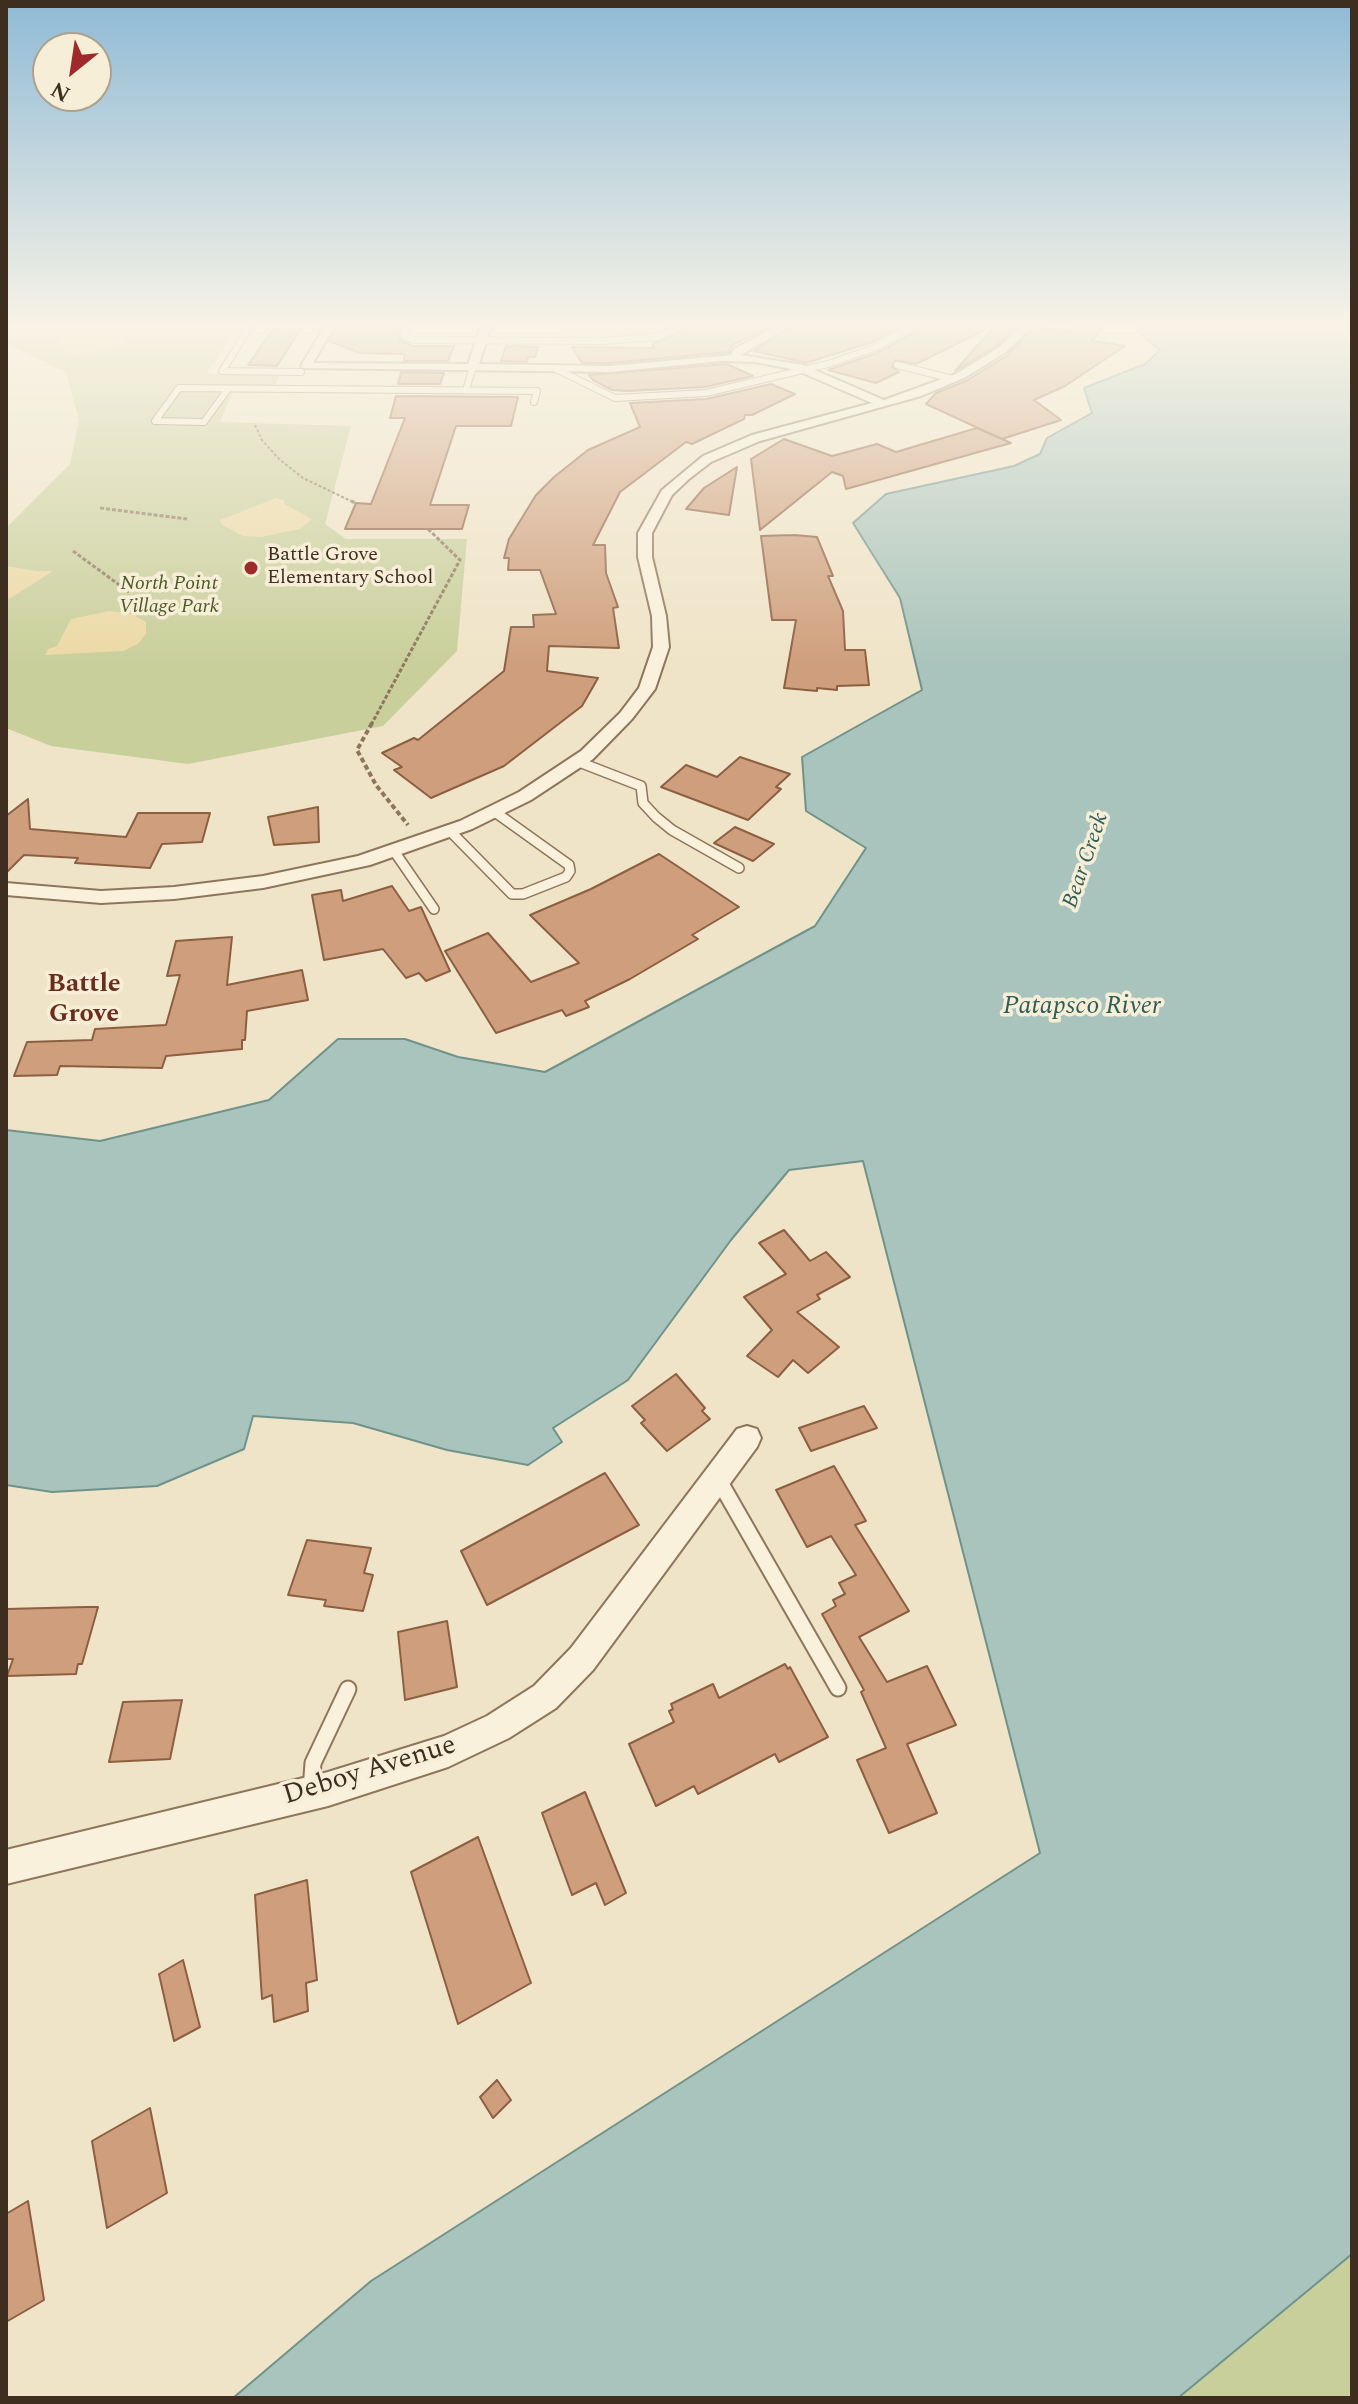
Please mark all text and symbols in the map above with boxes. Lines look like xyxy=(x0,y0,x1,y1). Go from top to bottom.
north arrow xyxy=(32,32,112,112)
text: N xyxy=(45,73,77,110)
place label: Battle Grove Elementary School xyxy=(267,544,433,591)
marker: Battle Grove Elementary School xyxy=(242,559,260,577)
park label: North Point Village Park xyxy=(119,573,219,620)
water label: Bear Creek xyxy=(1058,810,1116,912)
district label: Battle Grove xyxy=(47,970,121,1032)
water label: Patapsco River xyxy=(1003,992,1161,1024)
street label: Deboy Avenue xyxy=(279,1730,461,1814)

